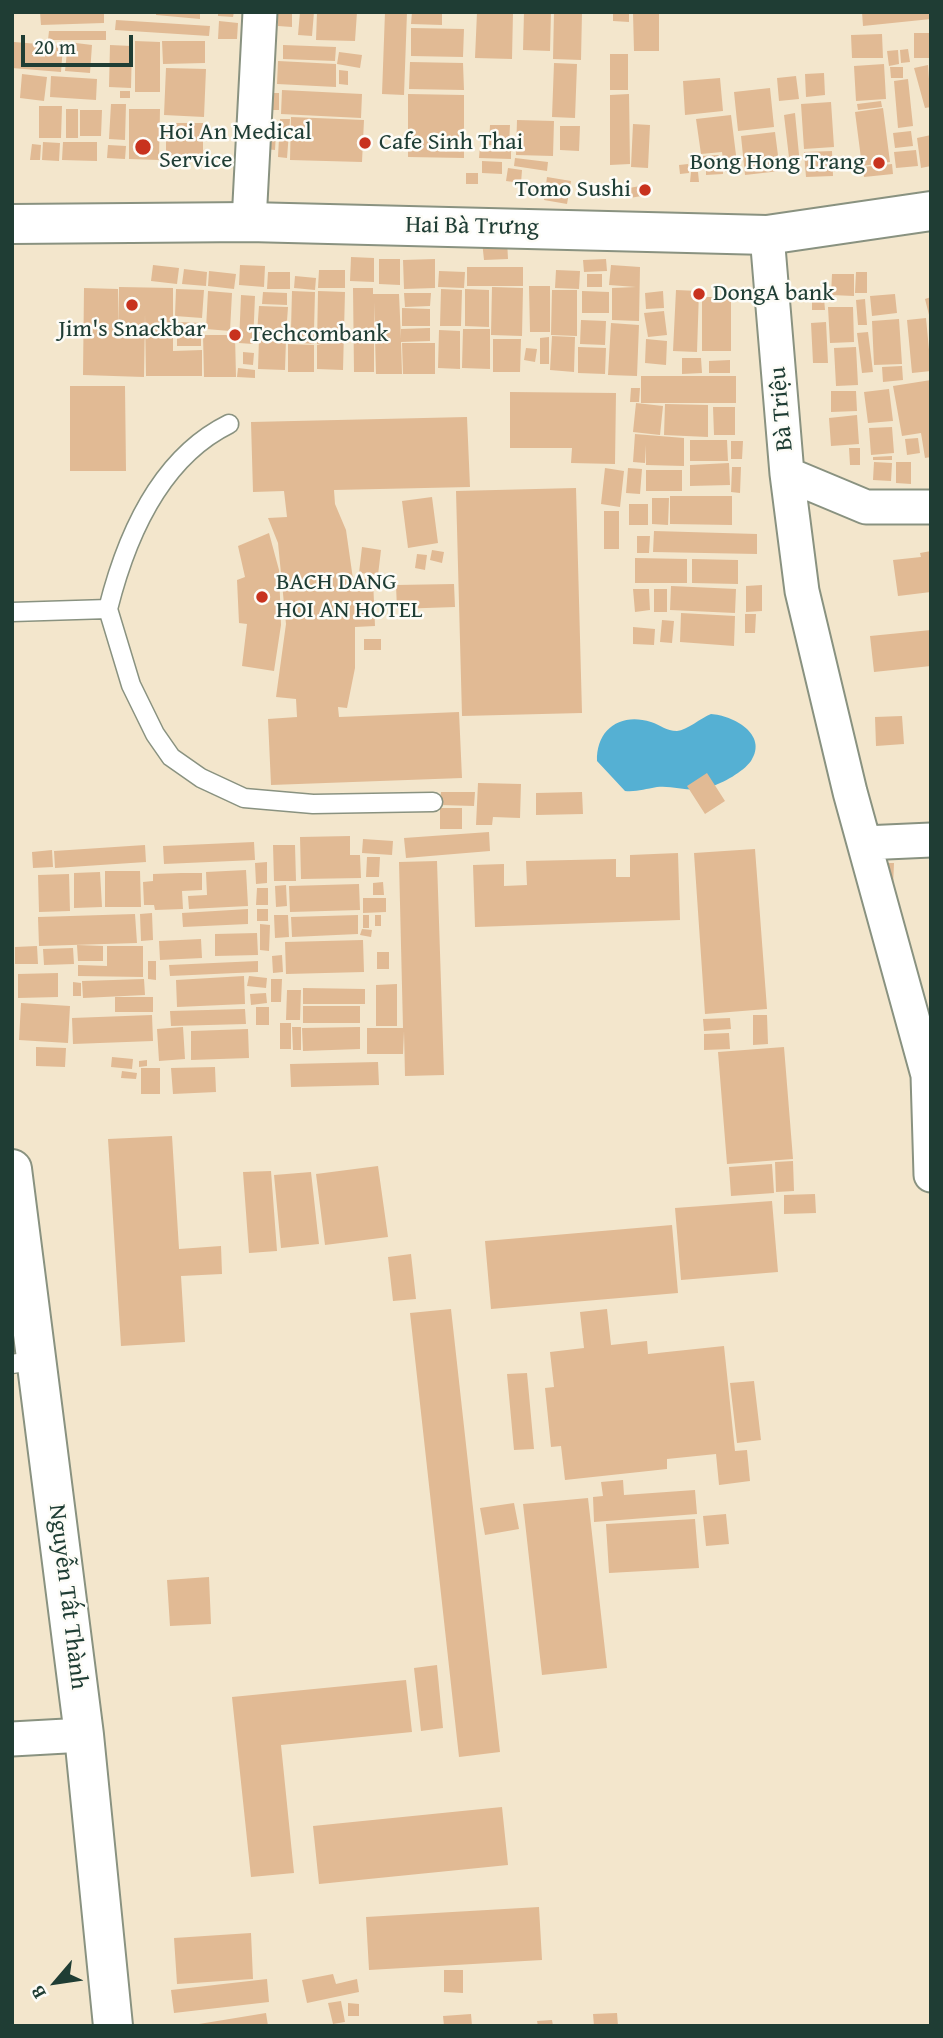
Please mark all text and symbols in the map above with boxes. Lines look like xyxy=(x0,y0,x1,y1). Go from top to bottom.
scale bar xyxy=(24,21,136,65)
text: 20 m xyxy=(34,31,76,62)
place label: Hoi An Medical Service xyxy=(159,119,312,175)
place label: Cafe Sinh Thai xyxy=(379,129,523,157)
marker: Cafe Sinh Thai xyxy=(357,135,373,151)
marker: Hoi An Medical Service xyxy=(133,137,153,157)
place label: Bong Hong Trang xyxy=(690,149,865,177)
marker: Bong Hong Trang xyxy=(871,155,887,171)
place label: Tomo Sushi xyxy=(515,176,631,204)
marker: Tomo Sushi xyxy=(637,182,653,198)
street label: Hai Bà Trưng xyxy=(405,211,539,243)
place label: DongA bank xyxy=(713,280,835,308)
marker: DongA bank xyxy=(691,286,707,302)
marker: Jim's Snackbar xyxy=(124,297,140,313)
place label: Jim's Snackbar xyxy=(58,316,206,344)
place label: Techcombank xyxy=(249,321,388,349)
marker: Techcombank xyxy=(227,327,243,343)
street label: Bà Triệu xyxy=(764,366,800,452)
place label: BACH DANG HOI AN HOTEL xyxy=(276,569,422,625)
marker: BACH DANG HOI AN HOTEL xyxy=(254,589,270,605)
street label: Nguyễn Tất Thành xyxy=(41,1503,93,1691)
north arrow xyxy=(21,1947,91,2017)
text: B xyxy=(23,1980,53,2004)

